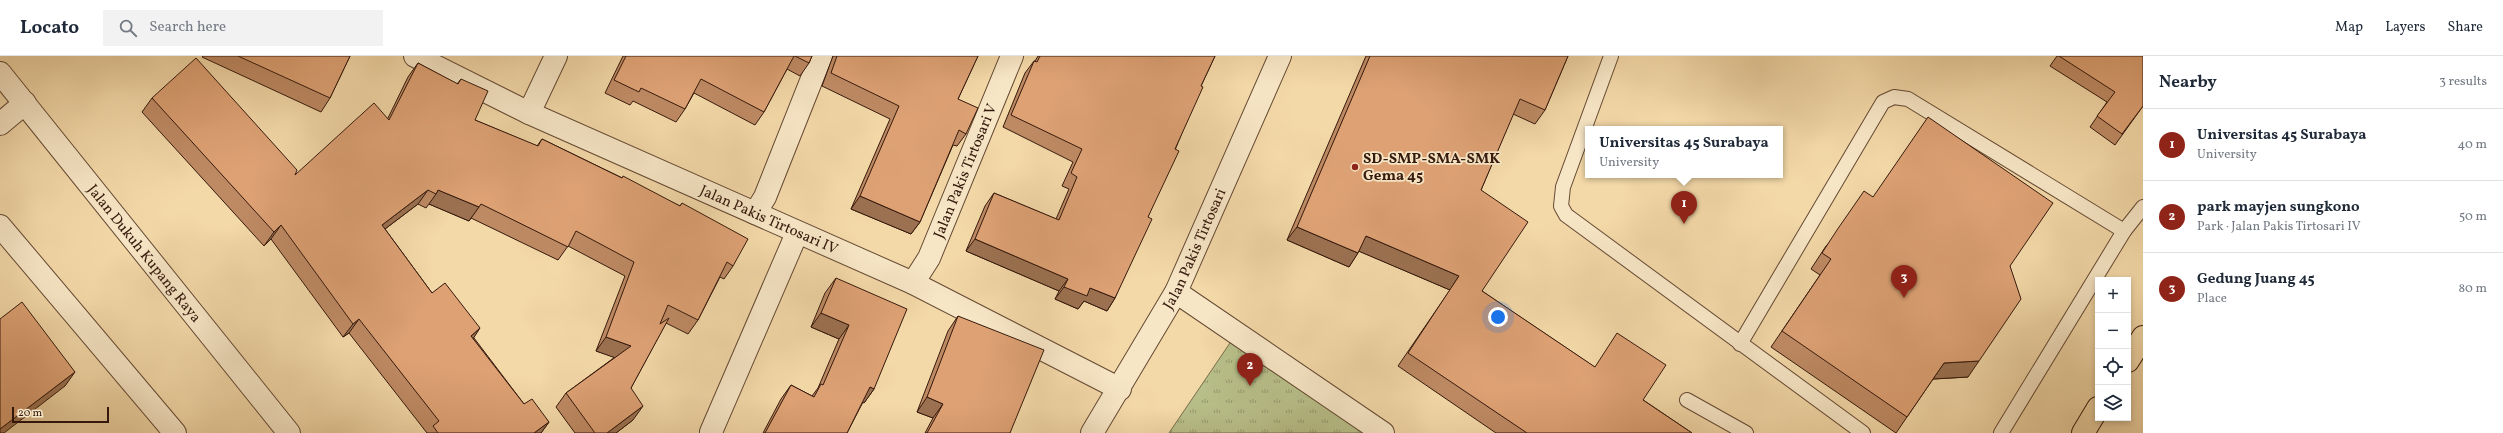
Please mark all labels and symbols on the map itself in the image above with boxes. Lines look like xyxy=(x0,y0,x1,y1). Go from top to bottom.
street label: Jalan Pakis Tirtosari V xyxy=(929,101,1003,242)
place label: SD-SMP-SMA-SMK Gema 45 xyxy=(1363,149,1500,187)
marker: SD-SMP-SMA-SMK Gema 45 xyxy=(1350,162,1360,172)
street label: Jalan Dukuh Kupang Raya xyxy=(81,181,205,328)
street label: Jalan Pakis Tirtosari IV xyxy=(696,181,841,261)
street label: Jalan Pakis Tirtosari xyxy=(1159,186,1232,314)
pin: 1 xyxy=(1671,191,1697,224)
pin: 3 xyxy=(1891,265,1917,298)
your location xyxy=(1488,307,1508,327)
pin: 2 xyxy=(1237,353,1263,386)
scale bar xyxy=(12,405,109,424)

